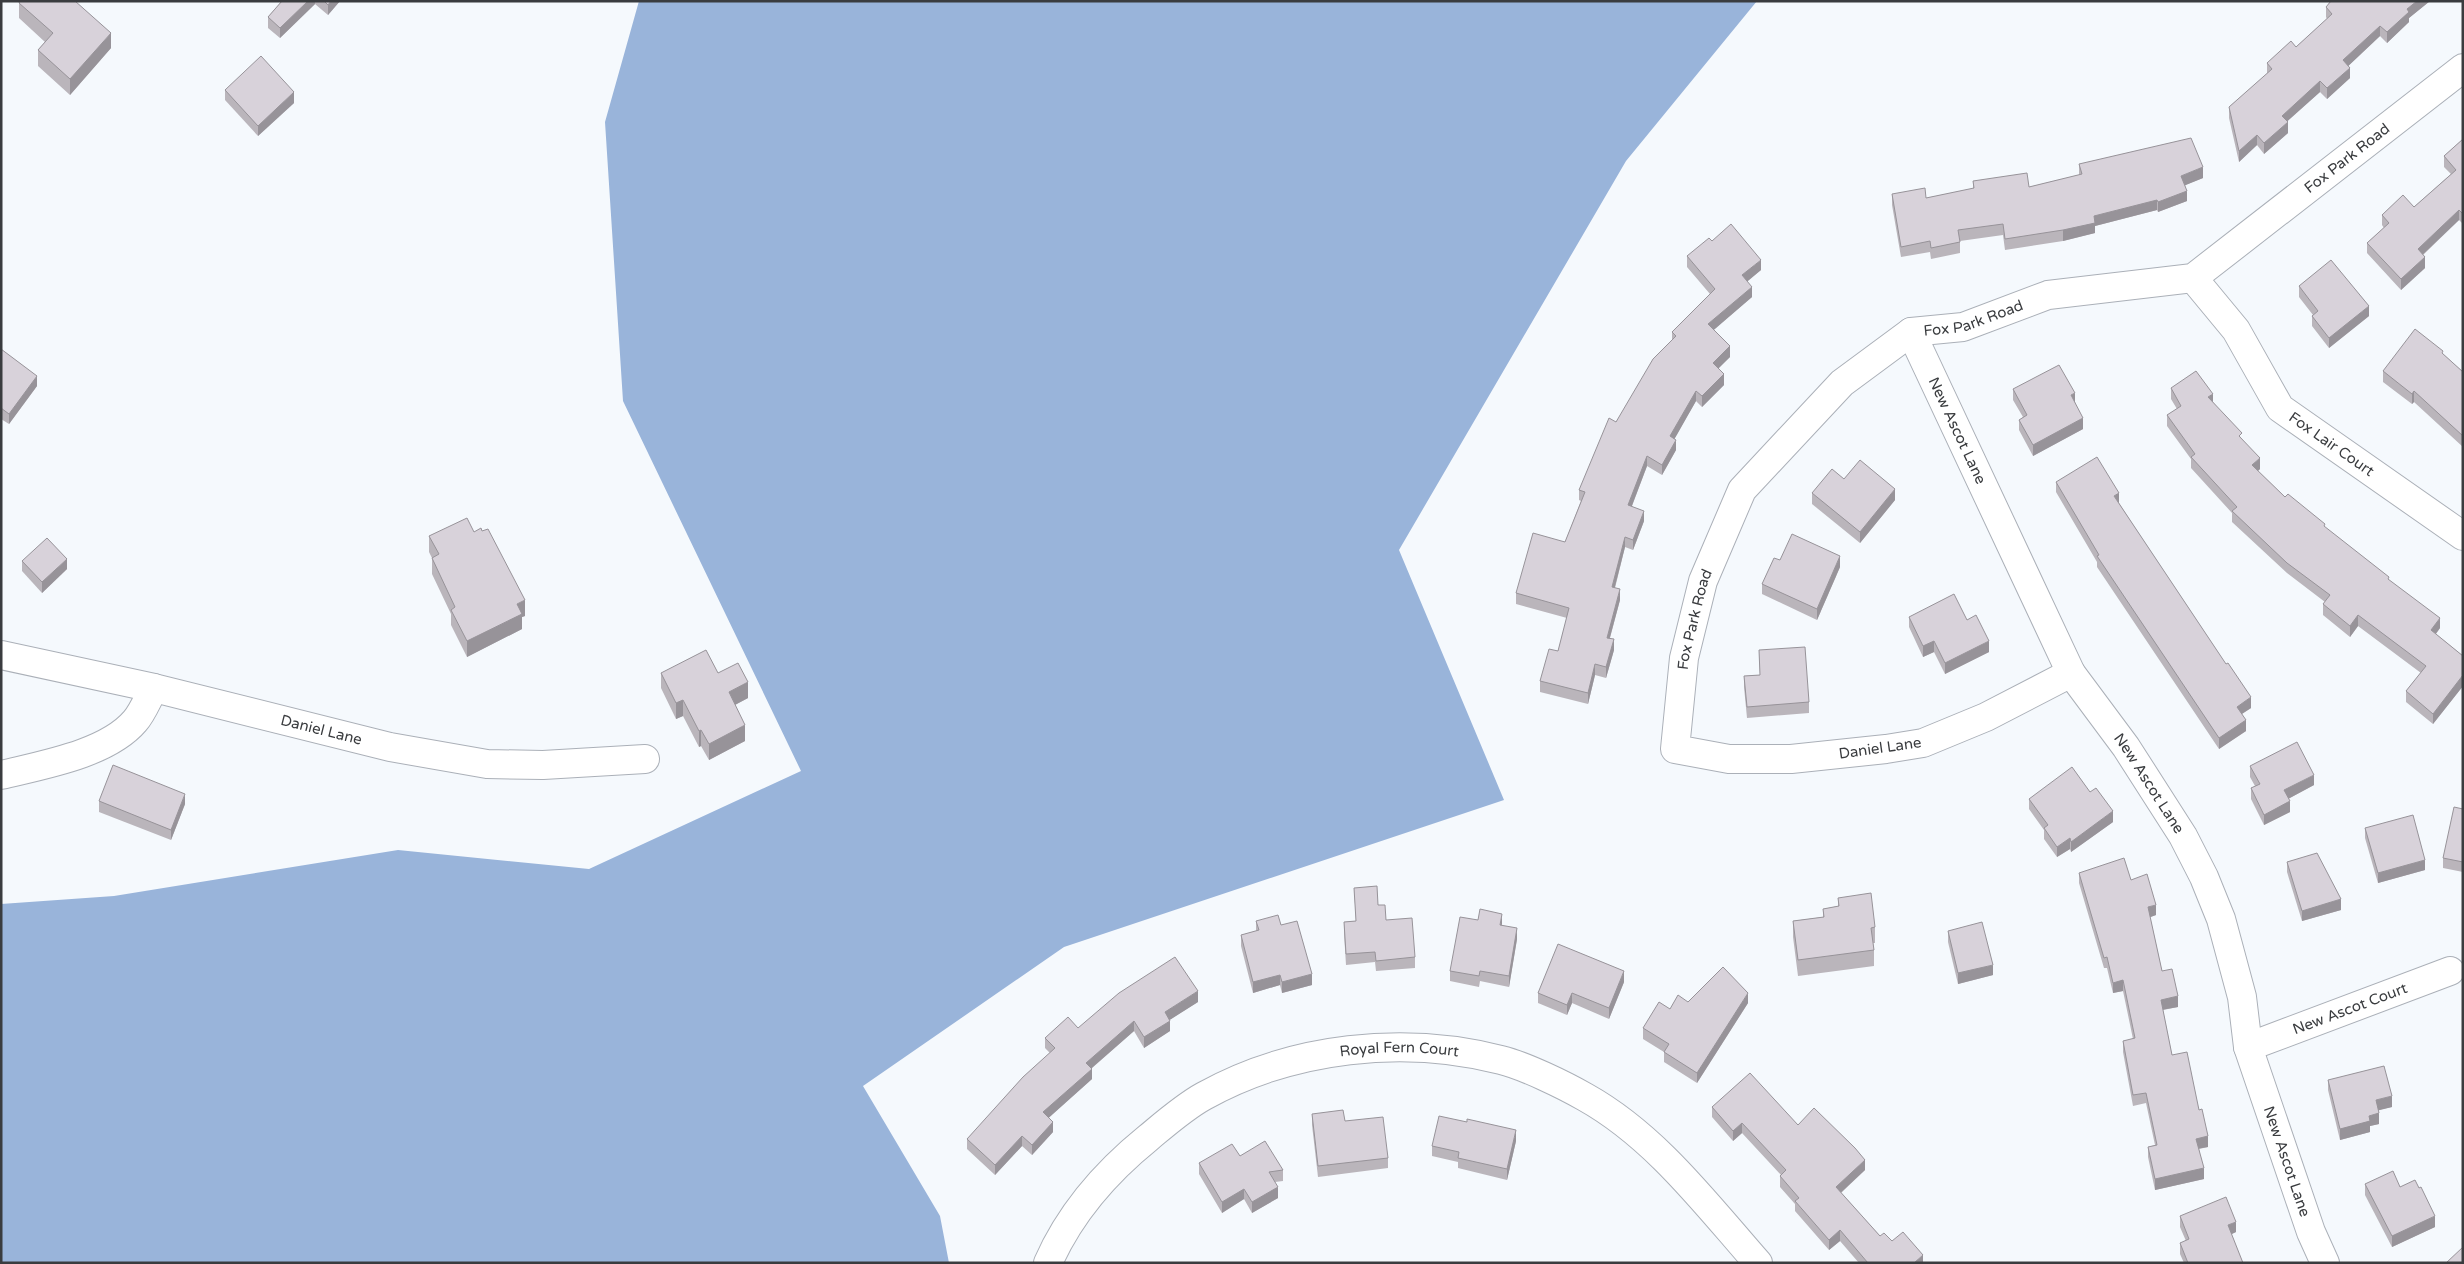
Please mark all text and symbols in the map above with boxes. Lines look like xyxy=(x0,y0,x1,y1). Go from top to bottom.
street label: Fox Park Road xyxy=(2301,119,2393,197)
street label: Fox Park Road xyxy=(1923,296,2026,340)
street label: New Ascot Lane xyxy=(1925,374,1990,487)
street label: Fox Lair Court xyxy=(2286,408,2378,480)
street label: Fox Park Road xyxy=(1674,566,1716,671)
street label: Daniel Lane xyxy=(279,711,364,749)
street label: New Ascot Lane xyxy=(2110,730,2188,837)
street label: Daniel Lane xyxy=(1838,733,1922,763)
street label: New Ascot Court xyxy=(2290,979,2410,1038)
street label: Royal Fern Court xyxy=(1338,1038,1460,1061)
street label: New Ascot Lane xyxy=(2260,1104,2314,1219)

